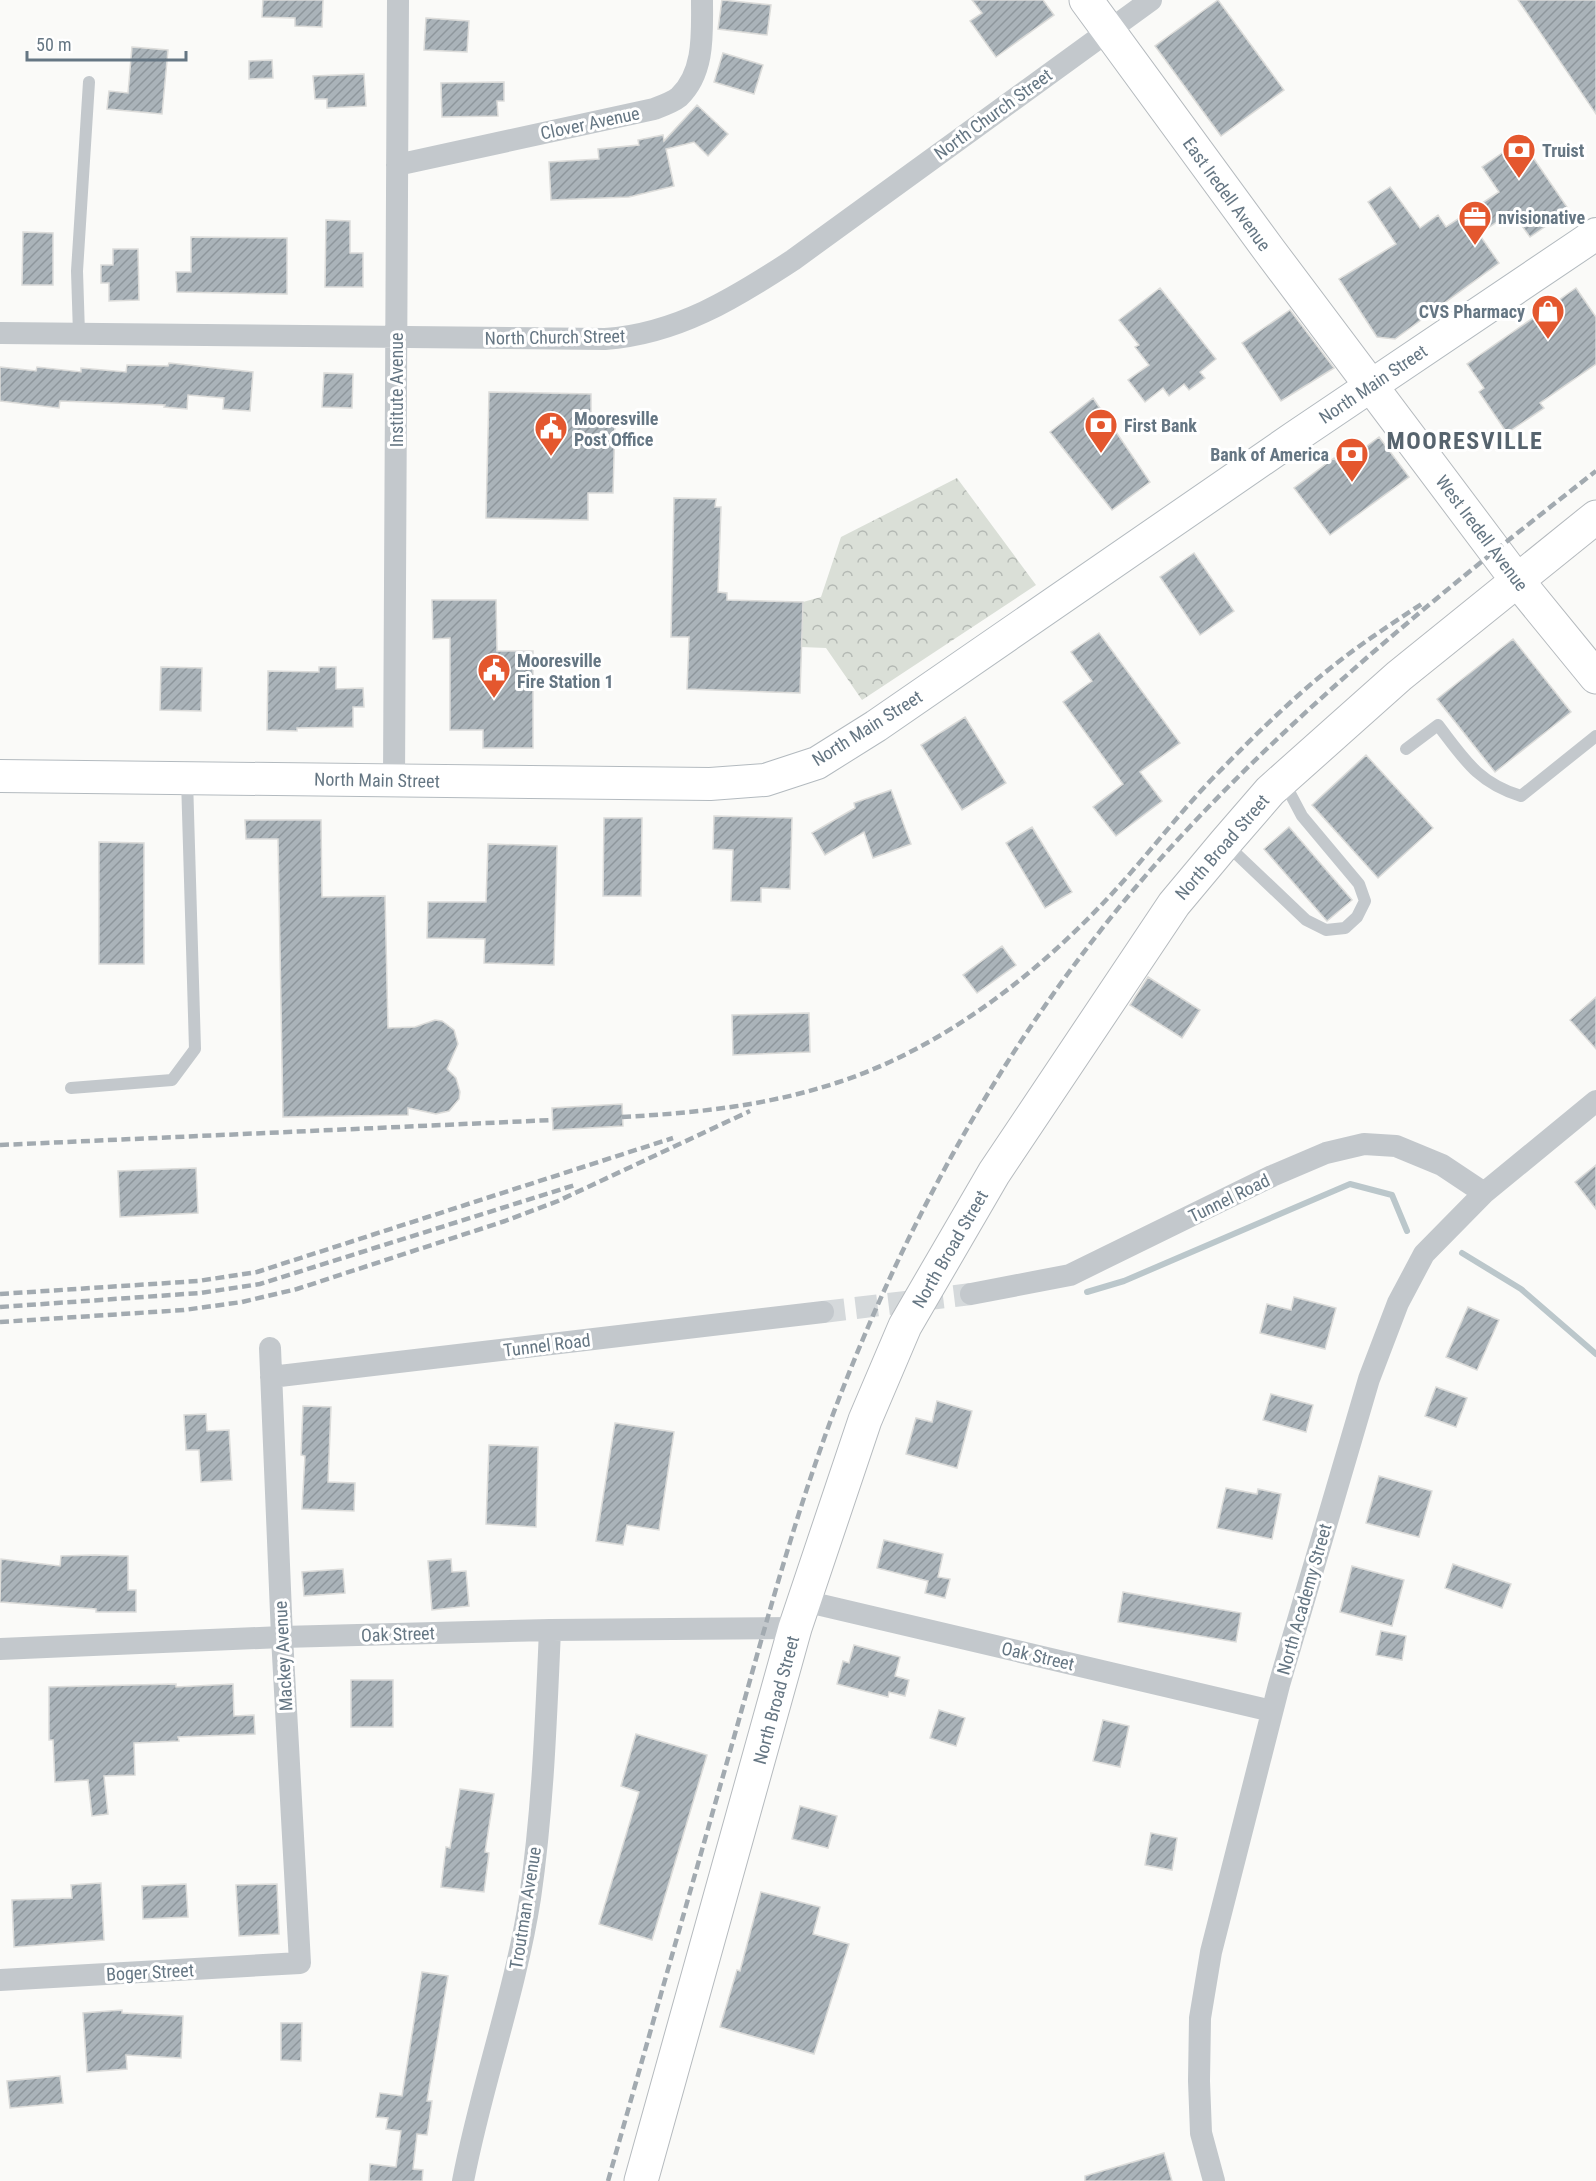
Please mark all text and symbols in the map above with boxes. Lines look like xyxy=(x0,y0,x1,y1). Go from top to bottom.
scale bar xyxy=(27,24,186,62)
text: 50 m xyxy=(36,34,71,55)
street label: North Church Street xyxy=(930,64,1056,164)
street label: Clover Avenue xyxy=(539,102,641,144)
bank icon: Truist xyxy=(1501,132,1537,179)
street label: East Iredell Avenue xyxy=(1179,133,1275,255)
place label: Truist xyxy=(1542,140,1585,161)
office icon: nvisionative xyxy=(1457,199,1493,246)
place label: nvisionative xyxy=(1498,207,1585,228)
shop icon: CVS Pharmacy xyxy=(1530,293,1566,340)
place label: CVS Pharmacy xyxy=(1419,301,1525,322)
street label: North Church Street xyxy=(485,325,625,349)
street label: Institute Avenue xyxy=(386,333,407,447)
street label: North Main Street xyxy=(1315,340,1431,428)
bank icon: First Bank xyxy=(1083,407,1119,454)
place label: Mooresville Post Office xyxy=(574,408,659,450)
public building icon: Mooresville Post Office xyxy=(533,410,569,457)
place label: First Bank xyxy=(1124,415,1197,436)
district label: MOORESVILLE xyxy=(1387,427,1543,455)
bank icon: Bank of America xyxy=(1334,436,1370,483)
place label: Bank of America xyxy=(1210,444,1329,465)
street label: West Iredell Avenue xyxy=(1432,471,1532,595)
place label: Mooresville Fire Station 1 xyxy=(517,650,614,692)
public building icon: Mooresville Fire Station 1 xyxy=(476,652,512,699)
street label: North Main Street xyxy=(808,686,926,770)
street label: North Main Street xyxy=(314,768,440,792)
street label: North Broad Street xyxy=(1171,790,1273,904)
street label: Tunnel Road xyxy=(1185,1169,1273,1227)
street label: North Broad Street xyxy=(908,1186,992,1312)
street label: Tunnel Road xyxy=(502,1329,592,1361)
street label: North Academy Street xyxy=(1272,1521,1336,1677)
street label: Mackey Avenue xyxy=(270,1600,296,1712)
street label: Oak Street xyxy=(361,1622,435,1646)
street label: North Broad Street xyxy=(749,1633,803,1767)
street label: Oak Street xyxy=(1000,1637,1076,1675)
street label: Troutman Avenue xyxy=(505,1845,545,1971)
street label: Boger Street xyxy=(106,1959,194,1985)

